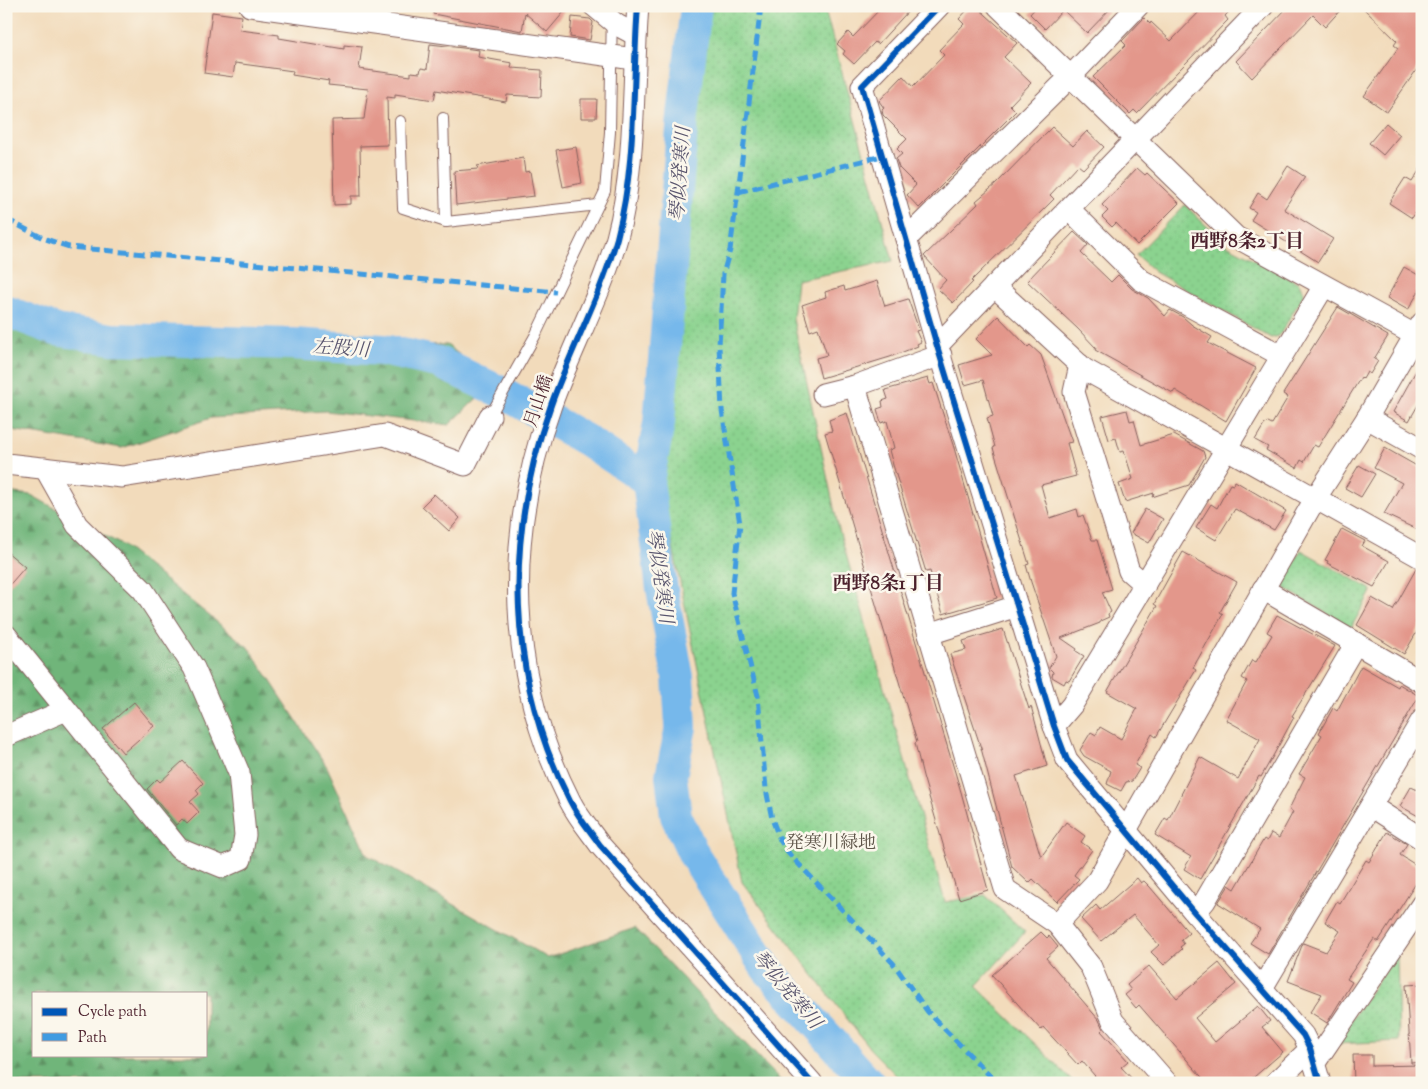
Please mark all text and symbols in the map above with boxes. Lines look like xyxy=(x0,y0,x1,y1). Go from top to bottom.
water label: 琴似発寒川 xyxy=(665,124,698,223)
district label: 西野8条2丁目 xyxy=(1190,229,1304,256)
water label: 左股川 xyxy=(311,334,372,365)
street label: 月山橋 xyxy=(519,372,561,431)
water label: 琴似発寒川 xyxy=(639,527,679,627)
district label: 西野8条1丁目 xyxy=(833,571,943,598)
park label: 発寒川緑地 xyxy=(786,831,876,857)
water label: 琴似発寒川 xyxy=(745,946,828,1037)
legend xyxy=(32,992,208,1056)
text: Cycle path xyxy=(78,1002,147,1023)
text: Path xyxy=(78,1028,107,1049)

